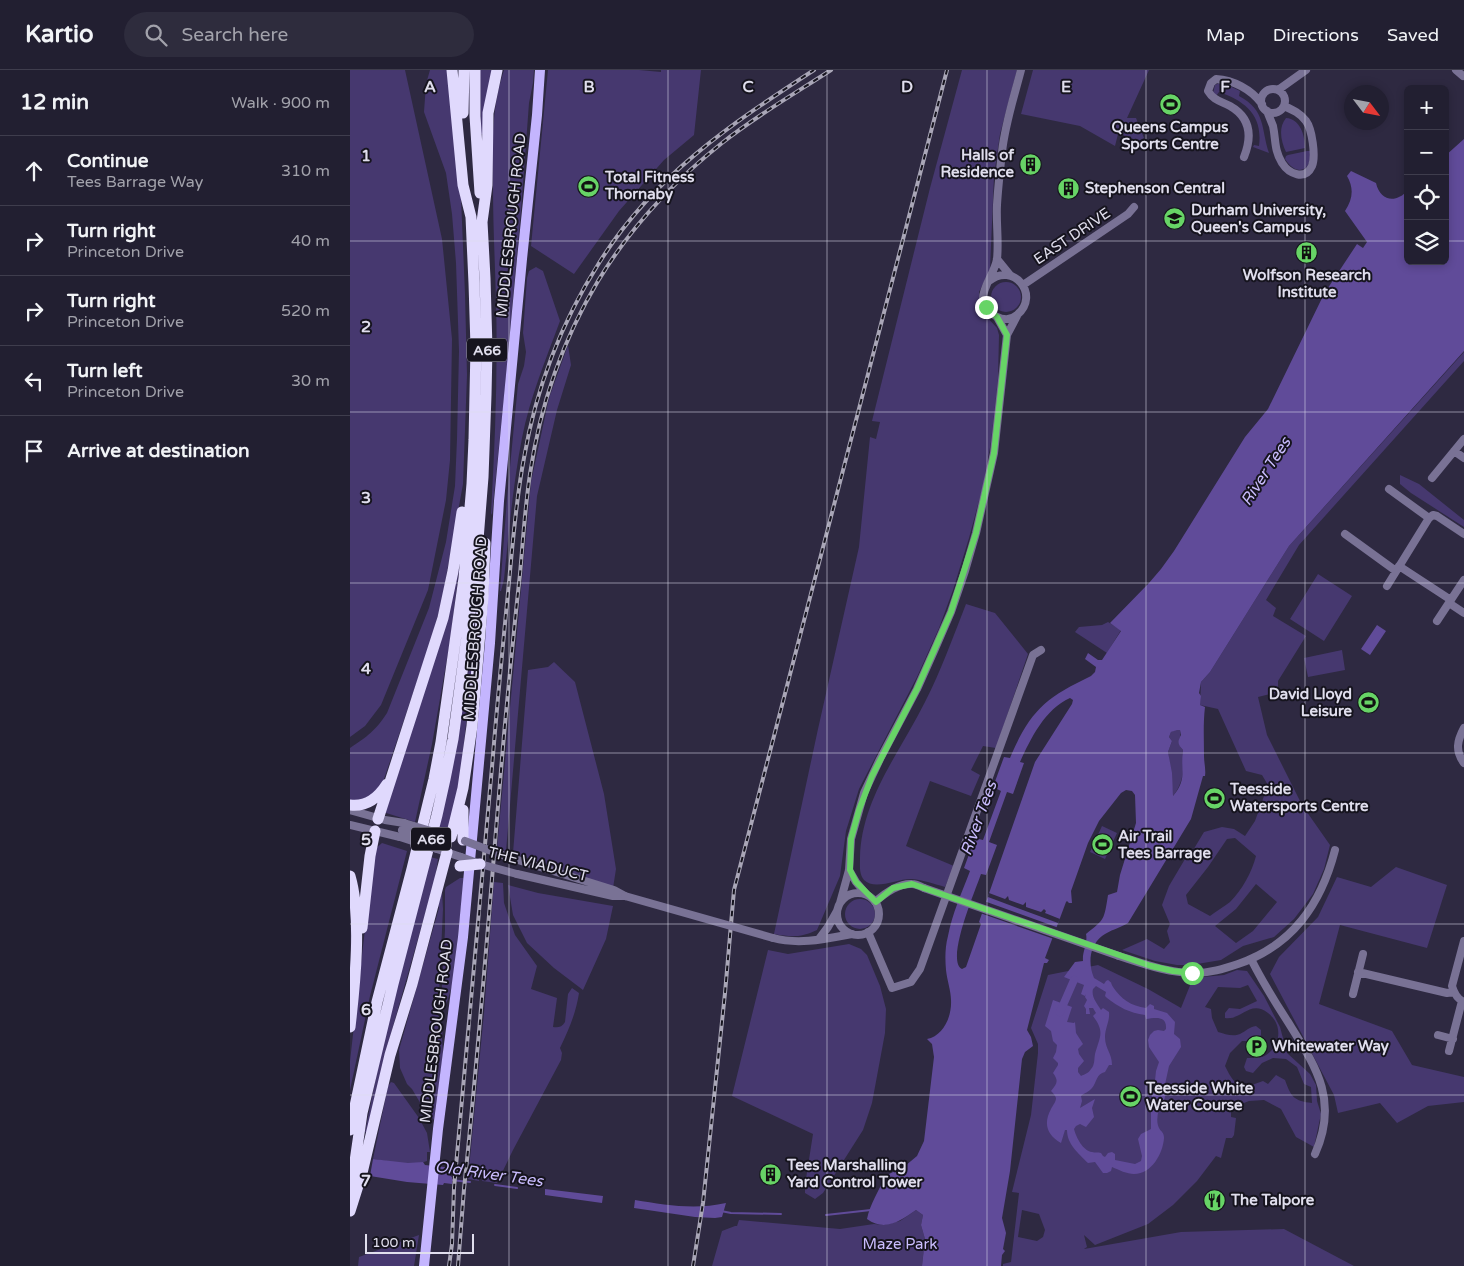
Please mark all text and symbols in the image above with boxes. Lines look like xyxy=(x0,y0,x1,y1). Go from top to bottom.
search box xyxy=(124,12,474,57)
text: Kartio xyxy=(25,20,94,49)
icon: search xyxy=(142,21,170,49)
text: Search here xyxy=(182,24,288,46)
text: Map xyxy=(1206,24,1245,46)
text: Directions xyxy=(1273,24,1359,46)
text: Saved xyxy=(1387,24,1439,46)
text: A xyxy=(424,77,436,97)
text: B xyxy=(583,77,595,97)
text: C xyxy=(742,77,754,97)
text: D xyxy=(901,77,913,97)
text: E xyxy=(1061,77,1071,97)
text: F xyxy=(1220,77,1230,97)
north arrow xyxy=(1344,85,1389,130)
map controls xyxy=(1404,85,1449,265)
button: + xyxy=(1404,85,1449,130)
text: 12 min xyxy=(20,90,89,115)
sports icon: Queens Campus Sports Centre xyxy=(1158,92,1182,116)
text: Walk · 900 m xyxy=(231,93,330,113)
place label: Queens Campus Sports Centre xyxy=(1112,118,1228,154)
button: − xyxy=(1404,130,1449,175)
street label: MIDDLESBROUGH ROAD xyxy=(492,132,530,318)
text: 1 xyxy=(361,146,371,166)
place label: Halls of Residence xyxy=(940,146,1015,181)
text: Continue xyxy=(67,150,149,172)
building icon: Halls of Residence xyxy=(1018,152,1042,176)
icon: ahead xyxy=(20,157,48,185)
text: 310 m xyxy=(281,161,330,181)
place label: Total Fitness Thornaby xyxy=(604,168,694,204)
text: Tees Barrage Way xyxy=(67,172,203,192)
sports icon: Total Fitness Thornaby xyxy=(577,174,601,198)
button: locate xyxy=(1404,175,1449,220)
building icon: Stephenson Central xyxy=(1057,176,1081,200)
place label: Stephenson Central xyxy=(1085,179,1225,198)
place label: Durham University, Queen's Campus xyxy=(1191,201,1326,237)
street label: EAST DRIVE xyxy=(1030,204,1114,268)
school or university icon: Durham University, Queen's Campus xyxy=(1163,207,1187,231)
text: Turn right xyxy=(67,220,155,242)
button: layers xyxy=(1404,220,1449,265)
icon: right xyxy=(20,227,48,255)
text: 40 m xyxy=(291,231,330,251)
building icon: Wolfson Research Institute xyxy=(1295,240,1319,264)
text: Princeton Drive xyxy=(67,242,184,262)
place label: Wolfson Research Institute xyxy=(1243,266,1371,301)
text: Turn right xyxy=(67,290,155,312)
route end xyxy=(975,296,998,319)
icon: right xyxy=(20,297,48,325)
text: 520 m xyxy=(281,301,330,321)
text: Princeton Drive xyxy=(67,312,184,332)
text: 2 xyxy=(361,317,371,337)
road number: A66 xyxy=(467,338,507,362)
text: Turn left xyxy=(67,360,143,382)
icon: left xyxy=(20,367,48,395)
text: 30 m xyxy=(291,371,330,391)
text: Princeton Drive xyxy=(67,382,184,402)
water label: River Tees xyxy=(1236,432,1296,510)
icon: arrive xyxy=(20,437,48,465)
text: Arrive at destination xyxy=(67,440,250,462)
text: 3 xyxy=(361,488,371,508)
street label: MIDDLESBROUGH ROAD xyxy=(460,535,490,721)
text: 4 xyxy=(361,659,371,679)
place label: David Lloyd Leisure xyxy=(1269,685,1353,720)
sports icon: David Lloyd Leisure xyxy=(1356,691,1380,715)
water label: River Tees xyxy=(956,777,1002,858)
place label: Teesside Watersports Centre xyxy=(1229,780,1369,816)
sports icon: Teesside Watersports Centre xyxy=(1202,786,1226,810)
place label: Air Trail Tees Barrage xyxy=(1117,827,1211,863)
road number: A66 xyxy=(411,828,451,851)
text: 5 xyxy=(361,830,371,850)
sports icon: Air Trail Tees Barrage xyxy=(1090,833,1114,857)
street label: THE VIADUCT xyxy=(486,843,590,885)
street label: MIDDLESBROUGH ROAD xyxy=(416,938,456,1124)
route start xyxy=(1181,962,1204,985)
text: 6 xyxy=(361,1000,371,1020)
parking icon: Whitewater Way xyxy=(1244,1034,1268,1058)
place label: Whitewater Way xyxy=(1272,1037,1389,1056)
place label: Teesside White Water Course xyxy=(1145,1079,1254,1114)
sports icon: Teesside White Water Course xyxy=(1118,1085,1142,1109)
place label: Tees Marshalling Yard Control Tower xyxy=(786,1156,922,1191)
water label: Old River Tees xyxy=(434,1157,545,1192)
building icon: Tees Marshalling Yard Control Tower xyxy=(759,1162,783,1186)
text: 7 xyxy=(361,1171,371,1191)
restaurant icon: The Talpore xyxy=(1203,1188,1227,1212)
place label: The Talpore xyxy=(1230,1191,1315,1210)
scale bar xyxy=(365,1231,474,1254)
text: 100 m xyxy=(372,1234,415,1251)
park label: Maze Park xyxy=(863,1235,937,1253)

